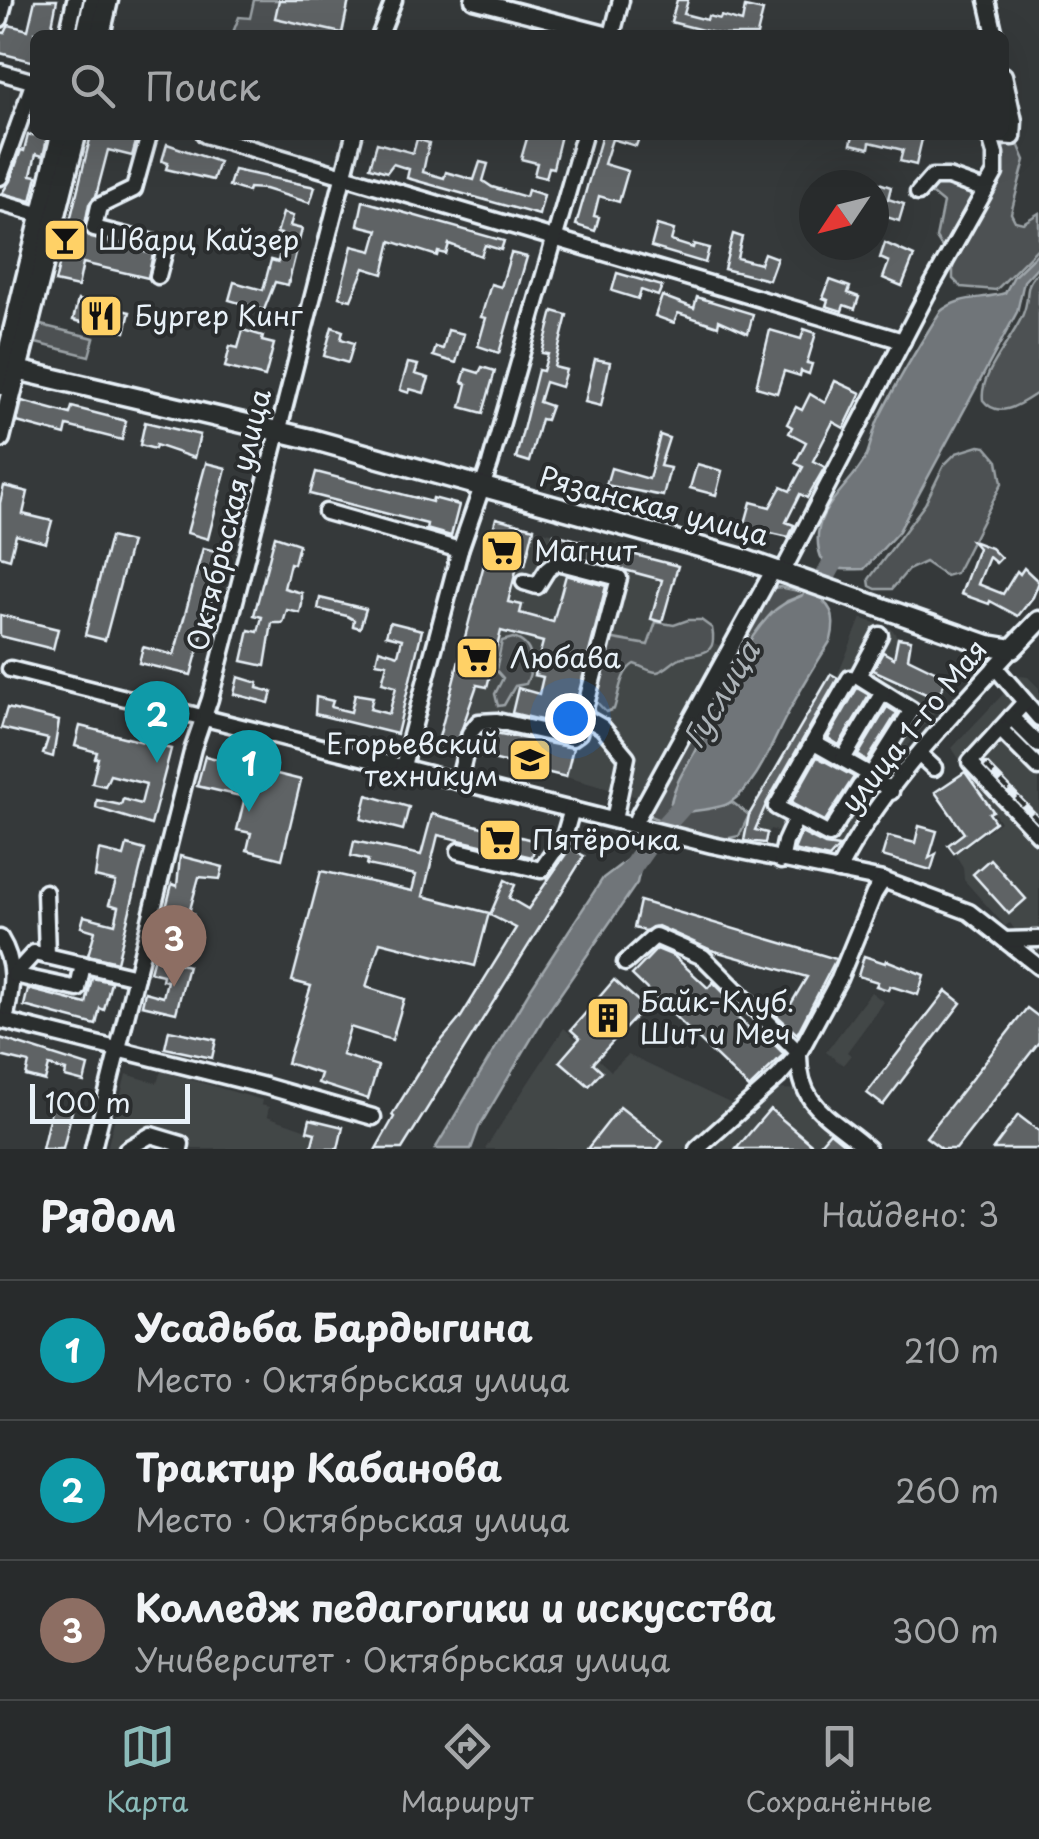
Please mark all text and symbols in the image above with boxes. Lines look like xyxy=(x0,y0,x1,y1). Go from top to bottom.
search box xyxy=(30,30,1009,140)
text: Поиск xyxy=(145,57,260,114)
icon: search xyxy=(65,58,120,113)
north arrow xyxy=(799,170,889,260)
bar icon: Шварц Кайзер xyxy=(42,217,88,263)
place label: Шварц Кайзер xyxy=(98,217,299,260)
restaurant icon: Бургер Кинг xyxy=(78,293,124,339)
place label: Бургер Кинг xyxy=(134,293,303,336)
street label: Октябрьская улица xyxy=(174,383,281,655)
street label: Рязанская улица xyxy=(535,453,774,556)
supermarket icon: Магнит xyxy=(479,528,525,574)
place label: Магнит xyxy=(534,528,638,571)
street label: улица 1-го Мая xyxy=(829,629,997,821)
water label: Гуслица xyxy=(670,631,770,756)
supermarket icon: Любава xyxy=(454,635,500,681)
place label: Любава xyxy=(510,635,621,678)
pin: 2 xyxy=(124,680,190,763)
your location xyxy=(545,693,596,744)
place label: Егорьевский техникум xyxy=(326,721,498,796)
pin: 1 xyxy=(216,730,282,812)
school or university icon: Егорьевский техникум xyxy=(507,737,553,783)
supermarket icon: Пятёрочка xyxy=(477,817,523,863)
place label: Пятёрочка xyxy=(532,817,681,860)
pin: 3 xyxy=(142,904,206,987)
place label: Байк-Клуб. Шит и Меч xyxy=(640,979,794,1054)
building icon: Байк-Клуб. Шит и Меч xyxy=(585,995,631,1041)
scale bar xyxy=(30,1079,190,1124)
text: 100 m xyxy=(45,1080,131,1123)
text: Рядом xyxy=(40,1183,177,1246)
text: Найдено: 3 xyxy=(821,1190,999,1238)
text: Усадьба Бардыгина xyxy=(135,1298,533,1355)
text: 1 xyxy=(65,1326,80,1374)
text: 210 m xyxy=(904,1326,999,1374)
text: Место · Октябрьская улица xyxy=(135,1355,569,1403)
text: Трактир Кабанова xyxy=(135,1438,502,1495)
text: 2 xyxy=(61,1466,84,1514)
text: 260 m xyxy=(895,1466,999,1514)
text: Место · Октябрьская улица xyxy=(135,1495,569,1543)
text: Колледж педагогики и искусства xyxy=(135,1578,776,1635)
text: 3 xyxy=(62,1606,83,1654)
text: 300 m xyxy=(891,1606,999,1654)
text: Университет · Октябрьская улица xyxy=(135,1635,670,1683)
tab: Карта xyxy=(106,1719,188,1822)
tab: Маршрут xyxy=(401,1719,533,1822)
tab: Сохранённые xyxy=(746,1719,933,1822)

